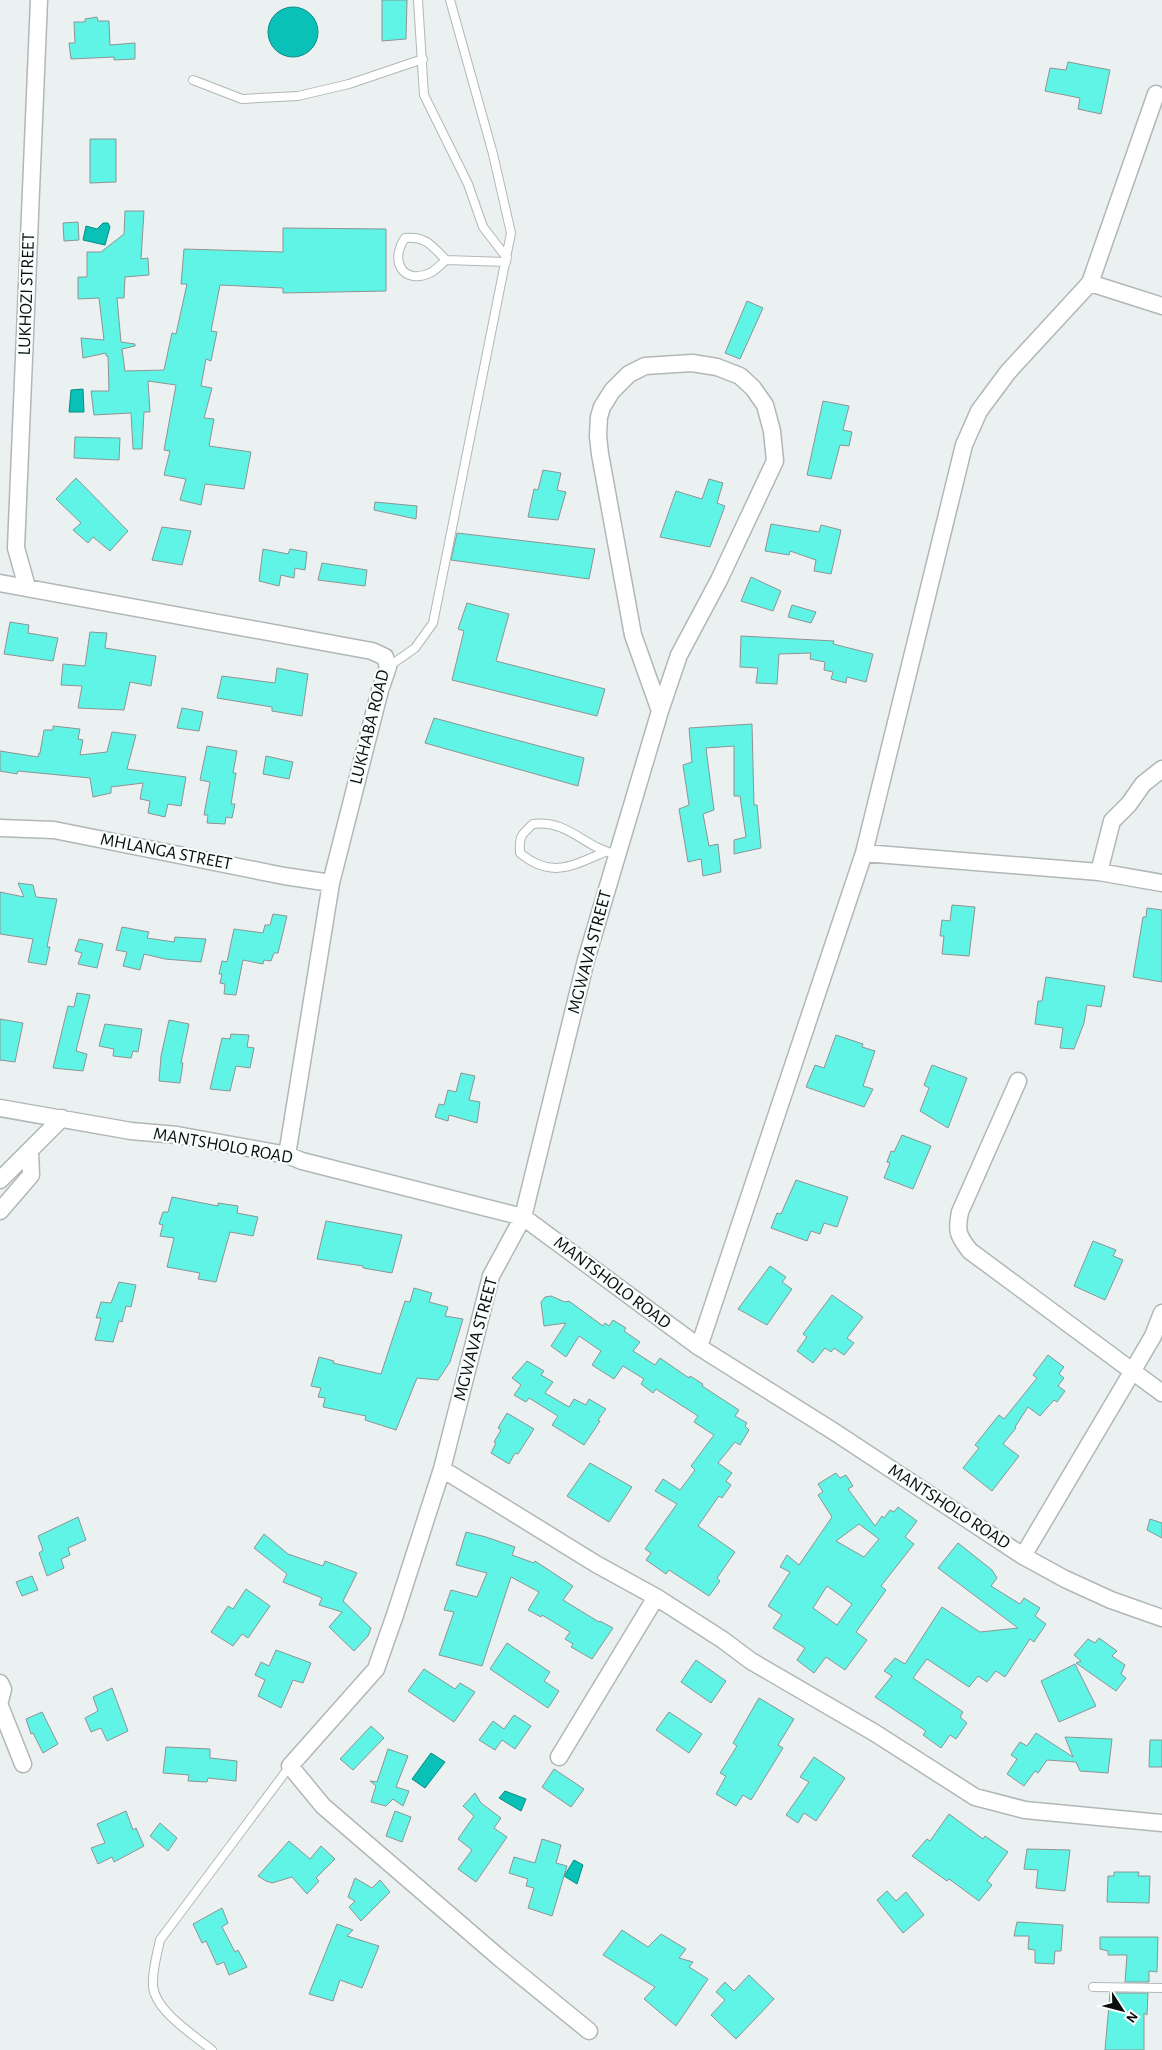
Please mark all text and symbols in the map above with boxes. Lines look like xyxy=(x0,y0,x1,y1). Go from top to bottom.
street label: LUKHOZI STREET xyxy=(16,232,38,356)
street label: LUKHABA ROAD xyxy=(347,668,393,786)
street label: MHLANGA STREET xyxy=(99,830,234,874)
street label: MGWAVA STREET xyxy=(565,888,615,1016)
street label: MANTSHOLO ROAD xyxy=(152,1125,294,1167)
street label: MANTSHOLO ROAD xyxy=(550,1233,674,1333)
street label: MGWAVA STREET xyxy=(451,1275,501,1403)
street label: MANTSHOLO ROAD xyxy=(885,1461,1013,1553)
north arrow xyxy=(1097,1985,1147,2035)
text: N xyxy=(1123,2009,1140,2025)

